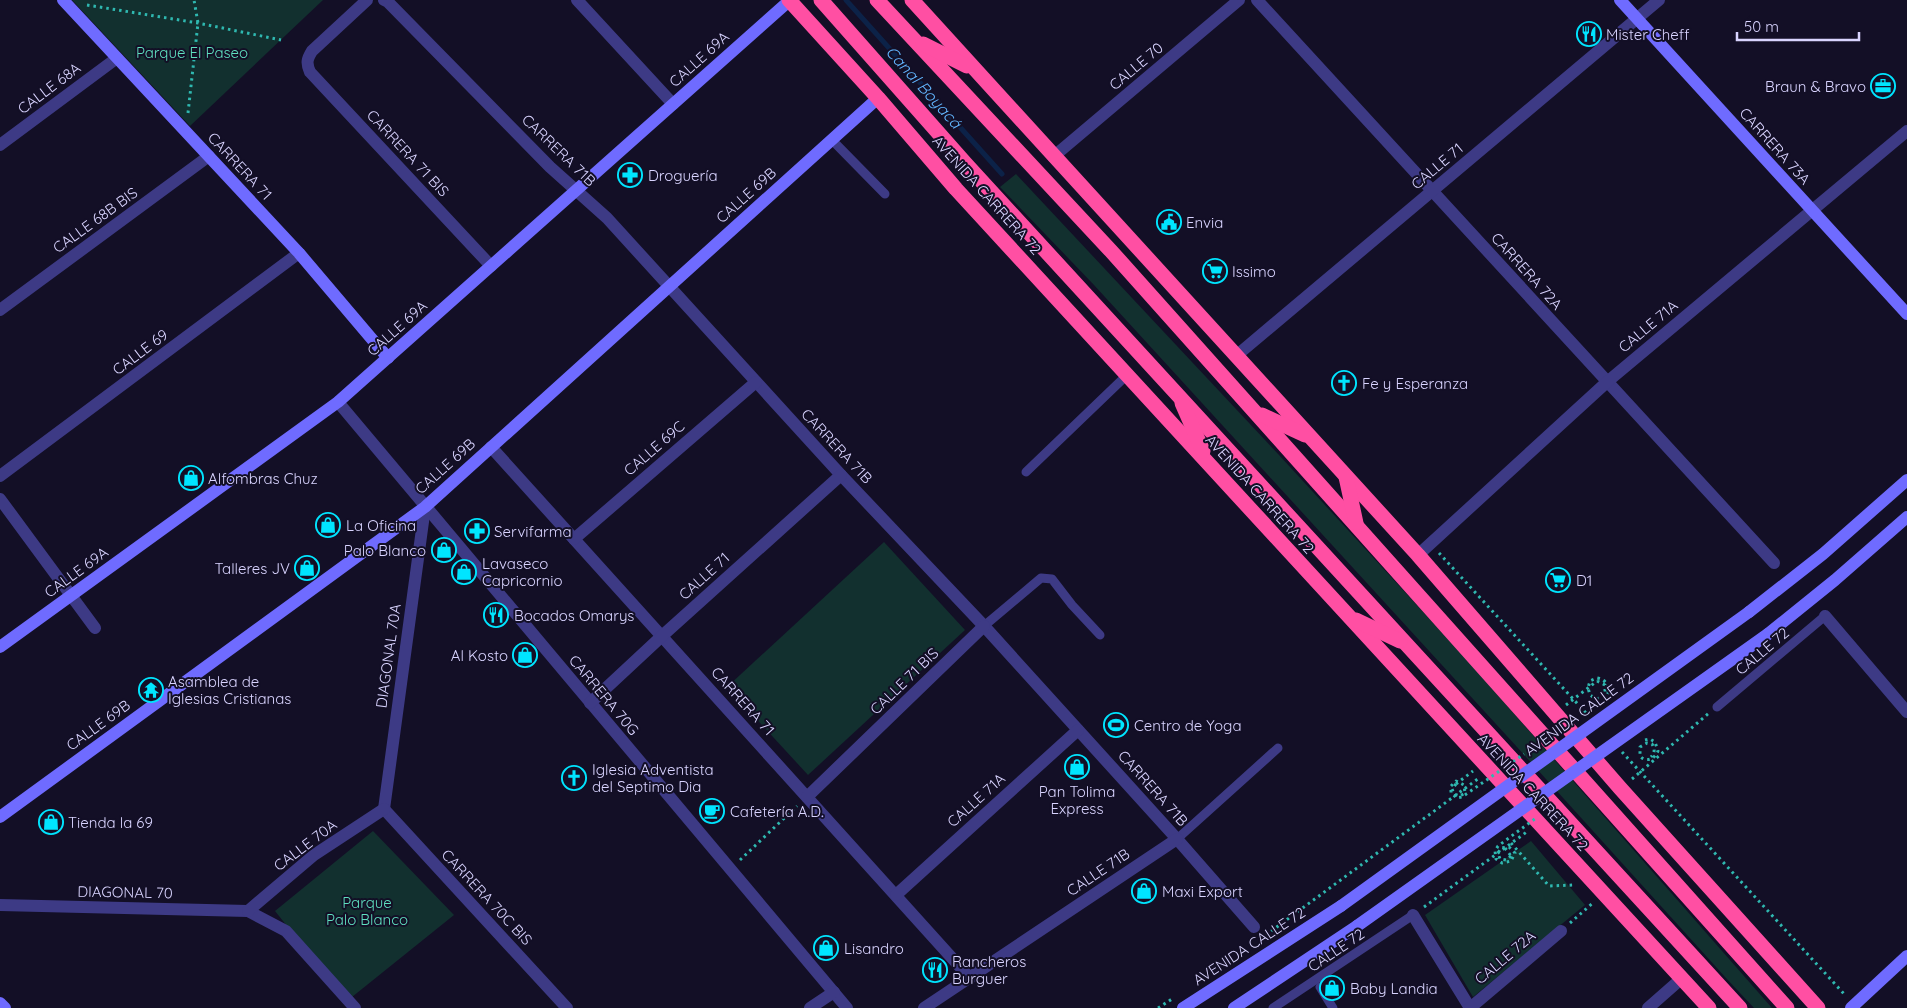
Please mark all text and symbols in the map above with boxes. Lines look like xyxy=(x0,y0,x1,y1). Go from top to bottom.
scale bar xyxy=(1737,10,1860,42)
text: 50 m xyxy=(1744,17,1779,36)
restaurant icon: Mister Cheff xyxy=(1576,21,1602,47)
place label: Mister Cheff xyxy=(1606,25,1690,44)
street label: CALLE 69A xyxy=(665,27,733,91)
street label: CALLE 70 xyxy=(1105,38,1167,94)
water label: Canal Boyacá xyxy=(882,42,967,133)
park label: Parque El Paseo xyxy=(136,43,248,62)
street label: CALLE 68A xyxy=(14,58,84,118)
office icon: Braun & Bravo xyxy=(1870,73,1896,99)
place label: Braun & Bravo xyxy=(1765,77,1866,96)
street label: CARRERA 73A xyxy=(1735,104,1815,189)
street label: CARRERA 71 BIS xyxy=(363,106,453,200)
street label: CARRERA 71B xyxy=(518,110,600,190)
street label: CARRERA 71 xyxy=(204,128,276,204)
street label: AVENIDA CARRERA 72 xyxy=(928,131,1046,259)
street label: CALLE 71 xyxy=(1407,139,1467,193)
pharmacy icon: Droguería xyxy=(617,162,643,188)
street label: CALLE 69B xyxy=(712,163,780,227)
place label: Droguería xyxy=(648,166,718,185)
street label: CALLE 68B BIS xyxy=(49,183,141,257)
public building icon: Envia xyxy=(1156,209,1182,235)
place label: Envia xyxy=(1186,213,1223,232)
street label: CARRERA 72A xyxy=(1487,228,1567,314)
supermarket icon: Issimo xyxy=(1202,258,1228,284)
place label: Issimo xyxy=(1232,262,1276,281)
street label: CALLE 71A xyxy=(1614,295,1682,356)
street label: CALLE 69A xyxy=(363,296,431,360)
street label: CALLE 69 xyxy=(109,325,171,379)
church icon: Fe y Esperanza xyxy=(1331,370,1357,396)
place label: Fe y Esperanza xyxy=(1362,374,1468,393)
street label: CARRERA 71B xyxy=(797,405,877,488)
street label: CALLE 69C xyxy=(620,416,688,480)
street label: AVENIDA CARRERA 72 xyxy=(1201,430,1319,558)
street label: CALLE 69B xyxy=(411,434,479,498)
shop icon: Alfombras Chuz xyxy=(178,465,204,491)
place label: Alfombras Chuz xyxy=(208,469,318,488)
shop icon: La Oficina xyxy=(315,512,341,538)
place label: La Oficina xyxy=(346,516,416,535)
pharmacy icon: Servifarma xyxy=(464,518,490,544)
place label: Servifarma xyxy=(494,522,572,541)
shop icon: Palo Blanco xyxy=(431,537,457,563)
place label: Palo Blanco xyxy=(344,541,426,560)
street label: CALLE 69A xyxy=(40,542,112,602)
street label: CALLE 71 xyxy=(675,548,733,604)
place label: Lavaseco Capricornio xyxy=(482,554,563,590)
shop icon: Talleres JV xyxy=(294,555,320,581)
place label: Talleres JV xyxy=(215,559,290,578)
shop icon: Lavaseco Capricornio xyxy=(451,559,477,585)
supermarket icon: D1 xyxy=(1545,567,1571,593)
place label: D1 xyxy=(1576,571,1592,590)
street label: DIAGONAL 70A xyxy=(371,602,405,709)
restaurant icon: Bocados Omarys xyxy=(483,602,509,628)
place label: Bocados Omarys xyxy=(514,606,634,625)
street label: CALLE 72 xyxy=(1731,623,1793,679)
shop icon: Al Kosto xyxy=(512,642,538,668)
street label: CALLE 71 BIS xyxy=(866,644,942,718)
place label: Al Kosto xyxy=(451,646,508,665)
street label: CARRERA 70G xyxy=(565,651,643,739)
street label: CARRERA 71 xyxy=(707,663,779,739)
street label: AVENIDA CALLE 72 xyxy=(1521,668,1637,760)
place label: Asamblea de Iglesias Cristianas xyxy=(168,672,291,708)
temple icon: Asamblea de Iglesias Cristianas xyxy=(138,677,164,703)
street label: CALLE 69B xyxy=(62,695,134,755)
sports icon: Centro de Yoga xyxy=(1103,712,1129,738)
place label: Centro de Yoga xyxy=(1134,716,1242,735)
street label: AVENIDA CARRERA 72 xyxy=(1474,729,1592,855)
street label: CARRERA 71B xyxy=(1114,746,1192,830)
shop icon: Pan Tolima Express xyxy=(1064,754,1090,780)
place label: Iglesia Adventista del Septimo Dia xyxy=(592,760,714,796)
church icon: Iglesia Adventista del Septimo Dia xyxy=(561,765,587,791)
street label: CALLE 71A xyxy=(943,769,1009,831)
place label: Pan Tolima Express xyxy=(1039,782,1115,818)
cafe icon: Cafetería A.D. xyxy=(699,798,725,824)
place label: Cafetería A.D. xyxy=(730,802,824,821)
shop icon: Tienda la 69 xyxy=(38,809,64,835)
place label: Tienda la 69 xyxy=(68,813,153,832)
street label: CALLE 70A xyxy=(270,815,341,875)
street label: CALLE 71B xyxy=(1063,844,1133,900)
street label: CARRERA 70C BIS xyxy=(438,845,536,949)
shop icon: Maxi Export xyxy=(1131,878,1157,904)
street label: DIAGONAL 70 xyxy=(77,882,173,902)
place label: Maxi Export xyxy=(1162,882,1243,901)
park label: Parque Palo Blanco xyxy=(326,893,408,929)
street label: AVENIDA CALLE 72 xyxy=(1189,903,1309,989)
street label: CALLE 72 xyxy=(1304,924,1368,976)
street label: CALLE 72A xyxy=(1471,926,1540,988)
shop icon: Lisandro xyxy=(813,935,839,961)
place label: Lisandro xyxy=(844,939,904,958)
place label: Rancheros Burguer xyxy=(952,952,1026,988)
restaurant icon: Rancheros Burguer xyxy=(922,957,948,983)
shop icon: Baby Landia xyxy=(1319,975,1345,1001)
place label: Baby Landia xyxy=(1350,979,1438,998)

